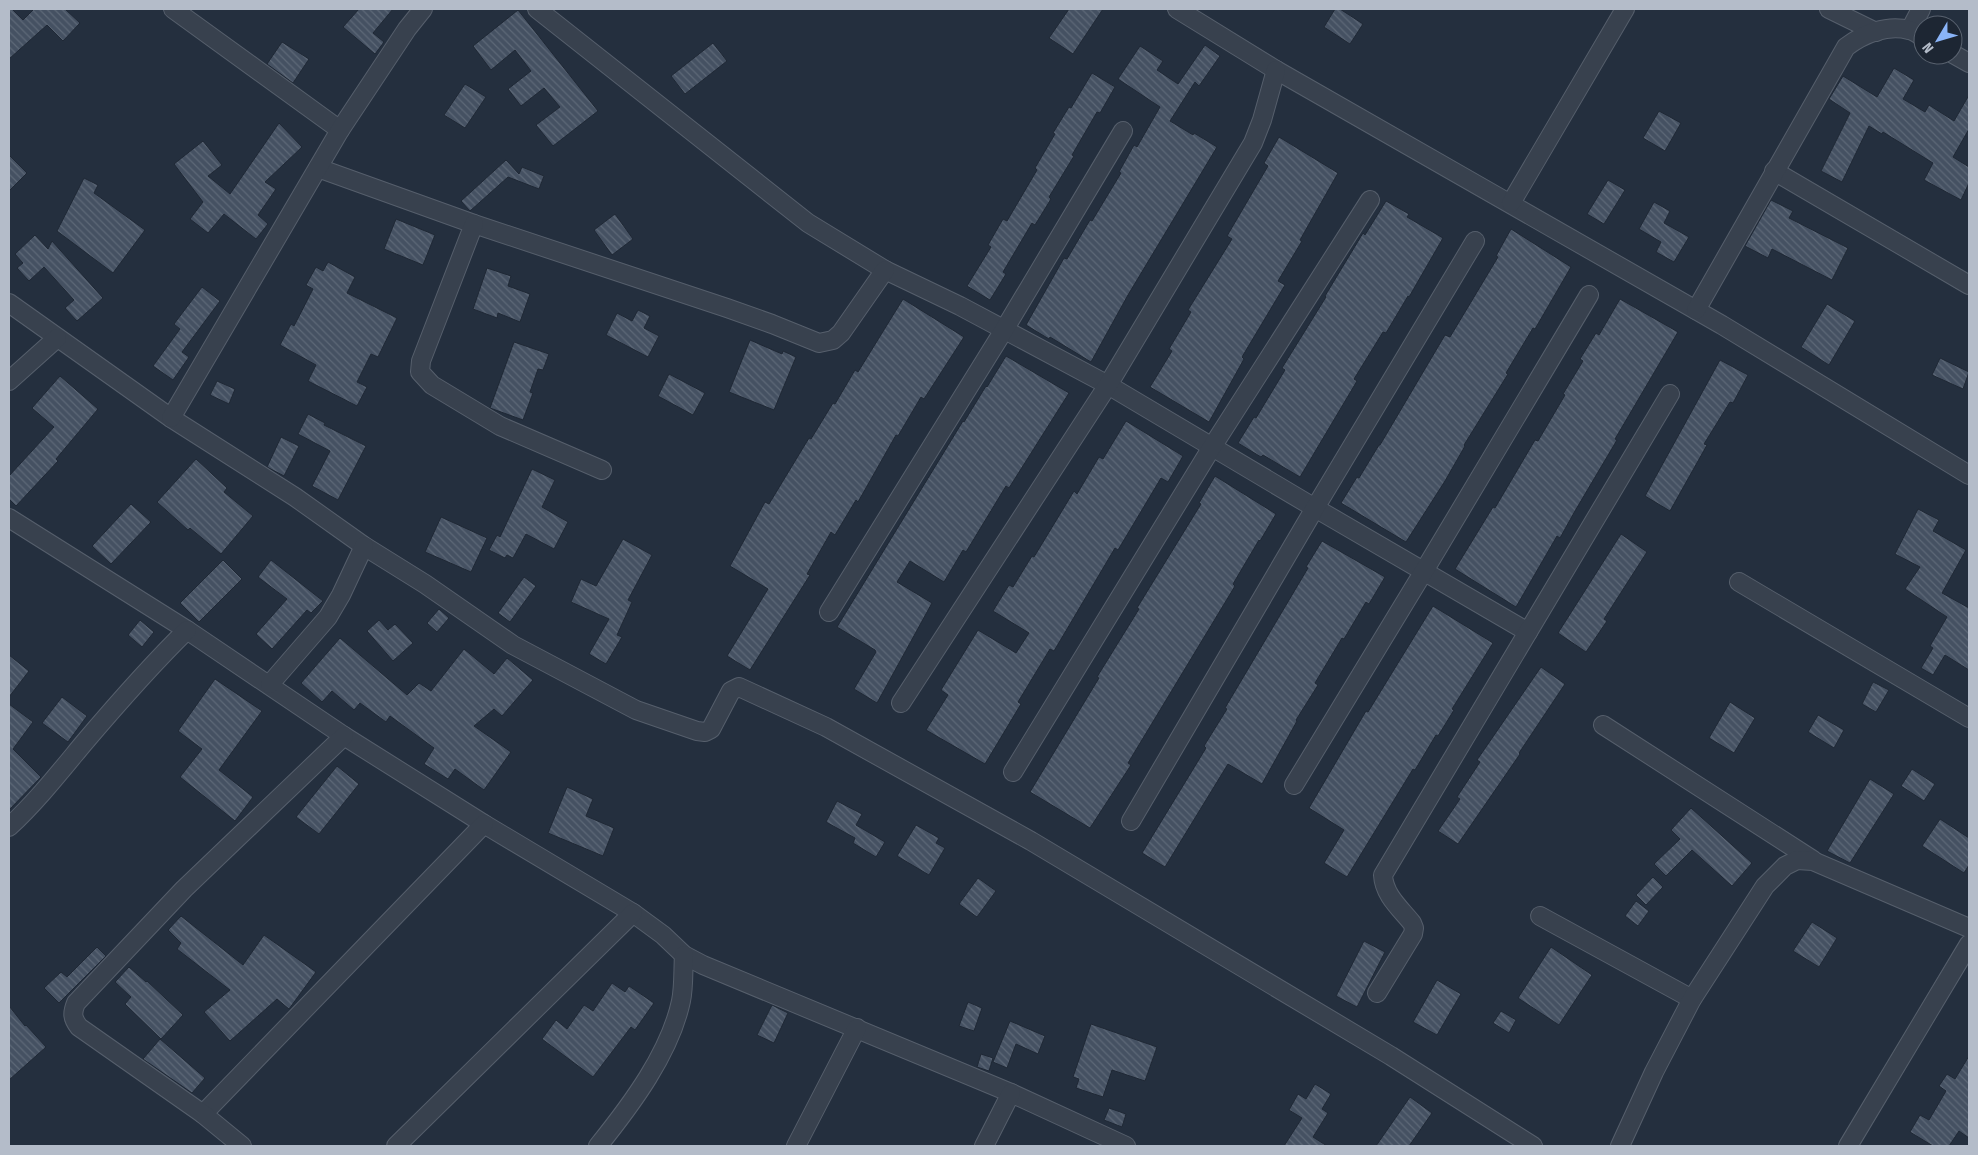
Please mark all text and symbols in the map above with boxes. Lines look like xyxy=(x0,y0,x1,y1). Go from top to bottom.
north arrow xyxy=(1913,15,1963,65)
text: N xyxy=(1919,39,1937,56)

